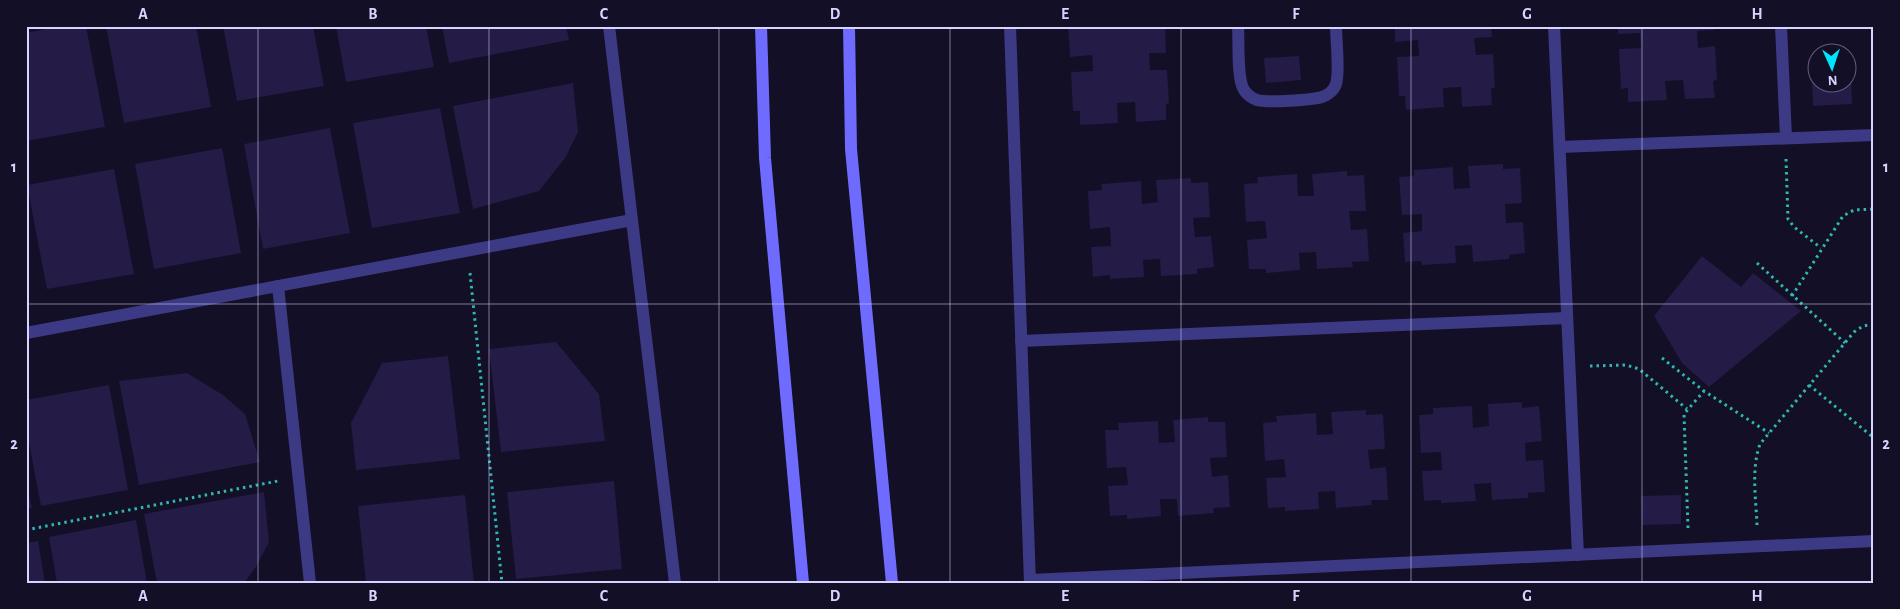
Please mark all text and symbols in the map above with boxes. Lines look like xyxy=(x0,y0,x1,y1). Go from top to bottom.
text: A xyxy=(138,6,148,22)
text: B xyxy=(368,6,378,22)
text: C xyxy=(600,6,609,22)
text: D xyxy=(830,6,841,22)
text: E xyxy=(1061,6,1069,22)
text: F xyxy=(1292,6,1300,22)
text: G xyxy=(1522,6,1532,22)
text: H xyxy=(1751,6,1763,22)
north arrow xyxy=(1808,42,1858,92)
text: N xyxy=(1827,73,1838,87)
text: 1 xyxy=(11,159,17,175)
text: 1 xyxy=(1883,159,1889,175)
text: 2 xyxy=(10,436,18,452)
text: 2 xyxy=(1882,436,1890,452)
text: A xyxy=(138,588,148,604)
text: B xyxy=(368,588,378,604)
text: C xyxy=(600,588,609,604)
text: D xyxy=(830,588,841,604)
text: E xyxy=(1061,588,1069,604)
text: F xyxy=(1292,588,1300,604)
text: G xyxy=(1522,588,1532,604)
text: H xyxy=(1751,588,1763,604)

